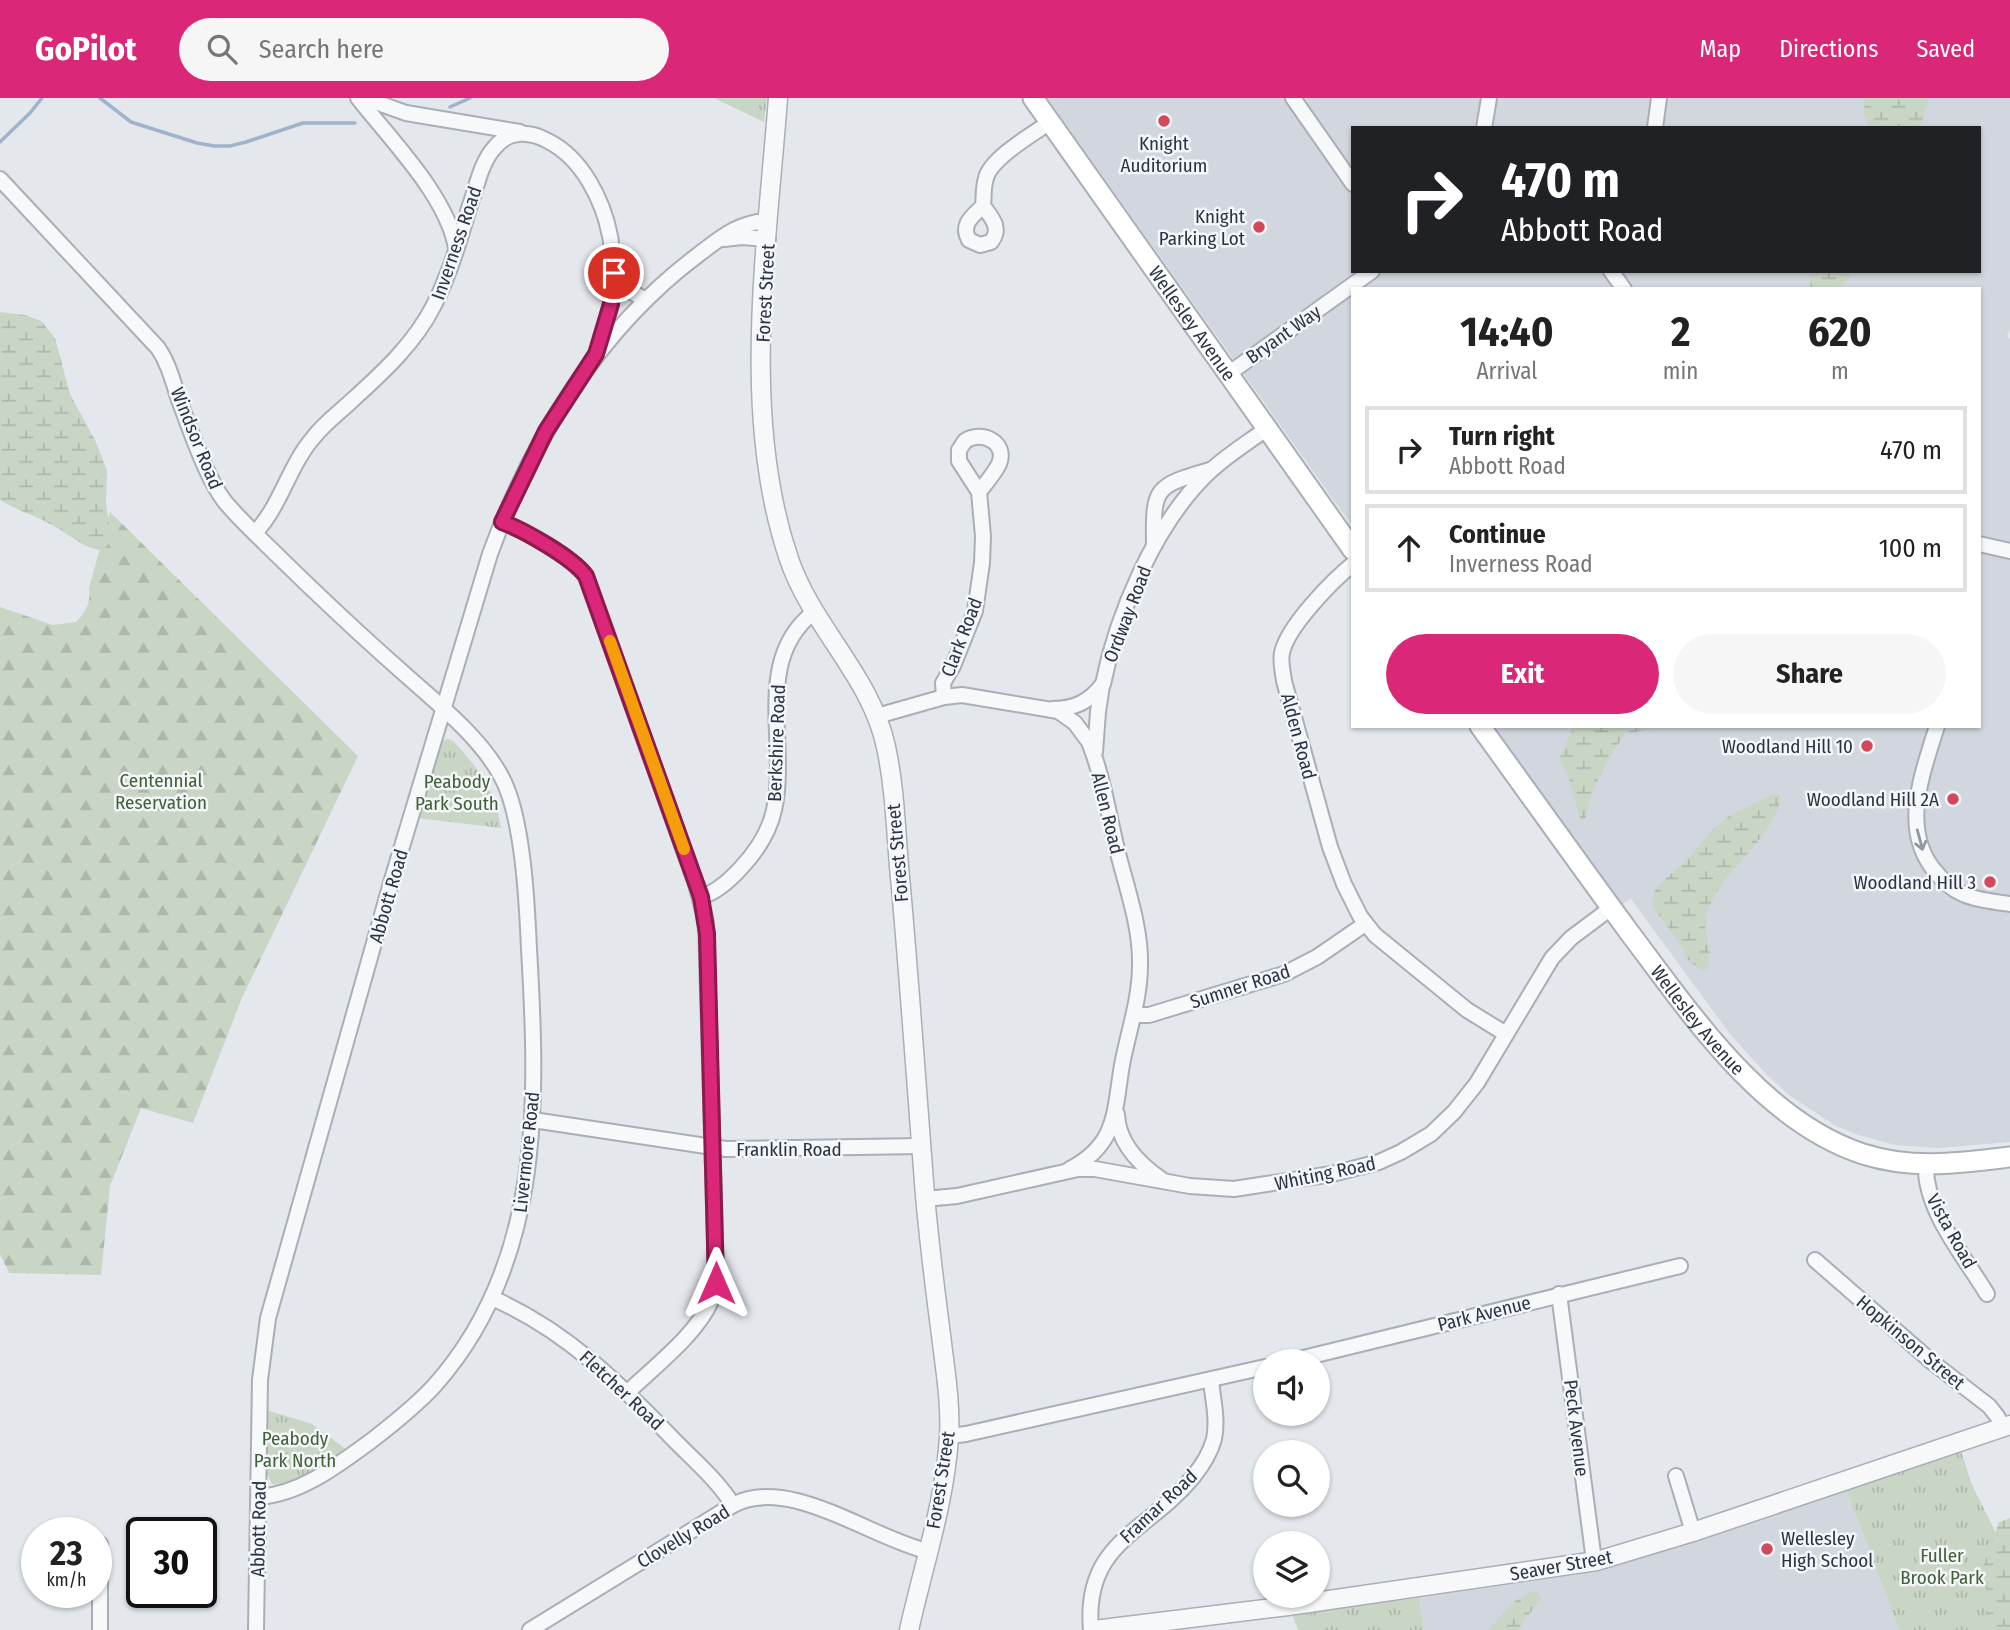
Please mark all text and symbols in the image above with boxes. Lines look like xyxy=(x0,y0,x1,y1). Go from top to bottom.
search box xyxy=(179,18,669,81)
text: GoPilot xyxy=(35,29,137,69)
icon: search xyxy=(203,30,241,68)
text: Search here xyxy=(259,34,384,65)
text: Map xyxy=(1700,35,1741,63)
text: Directions xyxy=(1779,35,1878,63)
text: Saved xyxy=(1916,35,1975,63)
marker: Knight Auditorium xyxy=(1156,113,1172,129)
place label: Knight Auditorium xyxy=(1121,132,1207,177)
text: 470 m xyxy=(1501,151,1620,210)
icon: right xyxy=(1386,154,1477,245)
street label: Inverness Road xyxy=(426,183,487,303)
place label: Knight Parking Lot xyxy=(1159,205,1246,250)
text: Abbott Road xyxy=(1501,211,1664,249)
marker: Knight Parking Lot xyxy=(1251,219,1267,235)
street label: Forest Street xyxy=(751,242,780,343)
pin xyxy=(584,243,644,303)
icon: arrive xyxy=(595,254,633,292)
street label: Wellesley Avenue xyxy=(1144,262,1241,385)
street label: Bryant Way xyxy=(1241,300,1326,369)
text: 14:40 xyxy=(1460,307,1554,357)
text: 2 xyxy=(1671,307,1690,357)
text: 620 xyxy=(1808,307,1872,357)
text: Arrival xyxy=(1476,357,1537,385)
text: min xyxy=(1663,357,1698,385)
text: m xyxy=(1831,357,1849,385)
street label: Windsor Road xyxy=(166,384,227,492)
text: Turn right xyxy=(1449,421,1555,452)
icon: right xyxy=(1390,431,1428,469)
text: 470 m xyxy=(1880,435,1942,466)
text: Abbott Road xyxy=(1449,452,1566,480)
text: Continue xyxy=(1449,519,1546,550)
icon: ahead xyxy=(1390,529,1428,567)
text: 100 m xyxy=(1879,533,1942,564)
text: Inverness Road xyxy=(1449,550,1593,578)
street label: Ordway Road xyxy=(1098,563,1156,666)
street label: Clark Road xyxy=(936,594,987,680)
button: Exit xyxy=(1386,634,1659,714)
button: Share xyxy=(1673,634,1946,714)
street label: Berkshire Road xyxy=(763,684,790,802)
street label: Alden Road xyxy=(1276,690,1321,782)
place label: Woodland Hill 10 xyxy=(1722,735,1853,758)
marker: Woodland Hill 10 xyxy=(1859,738,1875,754)
park label: Centennial Reservation xyxy=(115,769,207,814)
park label: Peabody Park South xyxy=(415,770,499,815)
street label: Allen Road xyxy=(1086,770,1129,856)
place label: Woodland Hill 2A xyxy=(1807,788,1939,811)
marker: Woodland Hill 2A xyxy=(1945,791,1961,807)
street label: Forest Street xyxy=(882,802,913,903)
one-way arrow xyxy=(1914,828,1927,851)
street label: Abbott Road xyxy=(364,847,413,946)
place label: Woodland Hill 3 xyxy=(1854,871,1976,894)
marker: Woodland Hill 3 xyxy=(1982,874,1998,890)
street label: Sumner Road xyxy=(1187,959,1293,1013)
street label: Wellesley Avenue xyxy=(1646,961,1749,1080)
street label: Livermore Road xyxy=(509,1090,544,1214)
street label: Franklin Road xyxy=(736,1138,842,1161)
street label: Whiting Road xyxy=(1272,1152,1378,1195)
street label: Vista Road xyxy=(1922,1190,1981,1273)
position arrow xyxy=(679,1246,753,1320)
street label: Hopkinson Street xyxy=(1852,1290,1970,1395)
street label: Park Avenue xyxy=(1435,1291,1533,1336)
street label: Fletcher Road xyxy=(575,1346,668,1435)
map controls xyxy=(1253,1349,1330,1608)
button: sound xyxy=(1253,1349,1330,1426)
street label: Peck Avenue xyxy=(1559,1378,1594,1478)
park label: Peabody Park North xyxy=(254,1427,336,1472)
street label: Forest Street xyxy=(921,1429,960,1531)
button: search xyxy=(1253,1440,1330,1517)
street label: Framar Road xyxy=(1115,1465,1202,1548)
street label: Abbott Road xyxy=(246,1481,271,1577)
street label: Clovelly Road xyxy=(633,1500,734,1573)
speed limit sign: 30 xyxy=(126,1517,217,1608)
place label: Wellesley High School xyxy=(1781,1527,1873,1572)
button: layers xyxy=(1253,1531,1330,1608)
text: 23 xyxy=(50,1532,83,1574)
marker: Wellesley High School xyxy=(1759,1541,1775,1557)
park label: Fuller Brook Park xyxy=(1900,1544,1984,1589)
street label: Seaver Street xyxy=(1508,1545,1615,1586)
text: km/h xyxy=(46,1569,87,1591)

